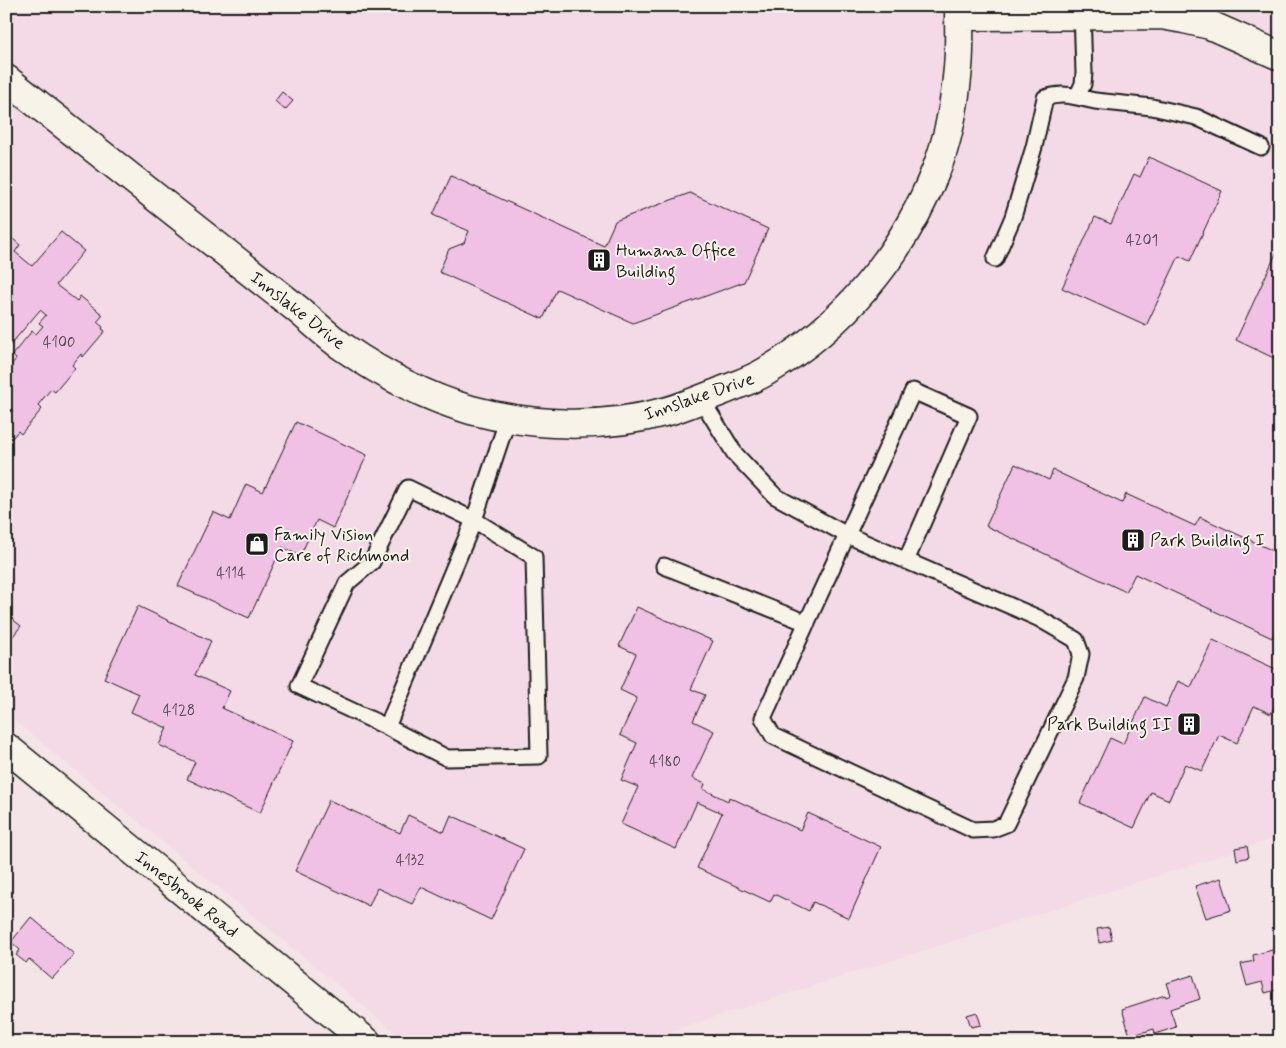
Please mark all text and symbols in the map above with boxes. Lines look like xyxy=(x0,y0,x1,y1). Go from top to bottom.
house number: 4201 xyxy=(1126,231,1158,251)
place label: Humana Office Building xyxy=(616,239,736,286)
building icon: Humana Office Building xyxy=(586,247,612,273)
street label: Innslake Drive xyxy=(245,266,350,356)
house number: 4100 xyxy=(43,333,75,353)
street label: Innslake Drive xyxy=(641,367,758,427)
place label: Family Vision Care of Richmond xyxy=(274,523,409,568)
building icon: Park Building I xyxy=(1120,527,1146,553)
place label: Park Building I xyxy=(1150,529,1265,555)
shop icon: Family Vision Care of Richmond xyxy=(244,531,270,557)
house number: 4114 xyxy=(216,564,246,584)
house number: 4128 xyxy=(163,701,195,721)
building icon: Park Building II xyxy=(1176,711,1202,737)
place label: Park Building II xyxy=(1047,713,1172,739)
house number: 4180 xyxy=(649,752,681,772)
street label: Innesbrook Road xyxy=(130,846,243,944)
house number: 4132 xyxy=(396,851,424,871)

